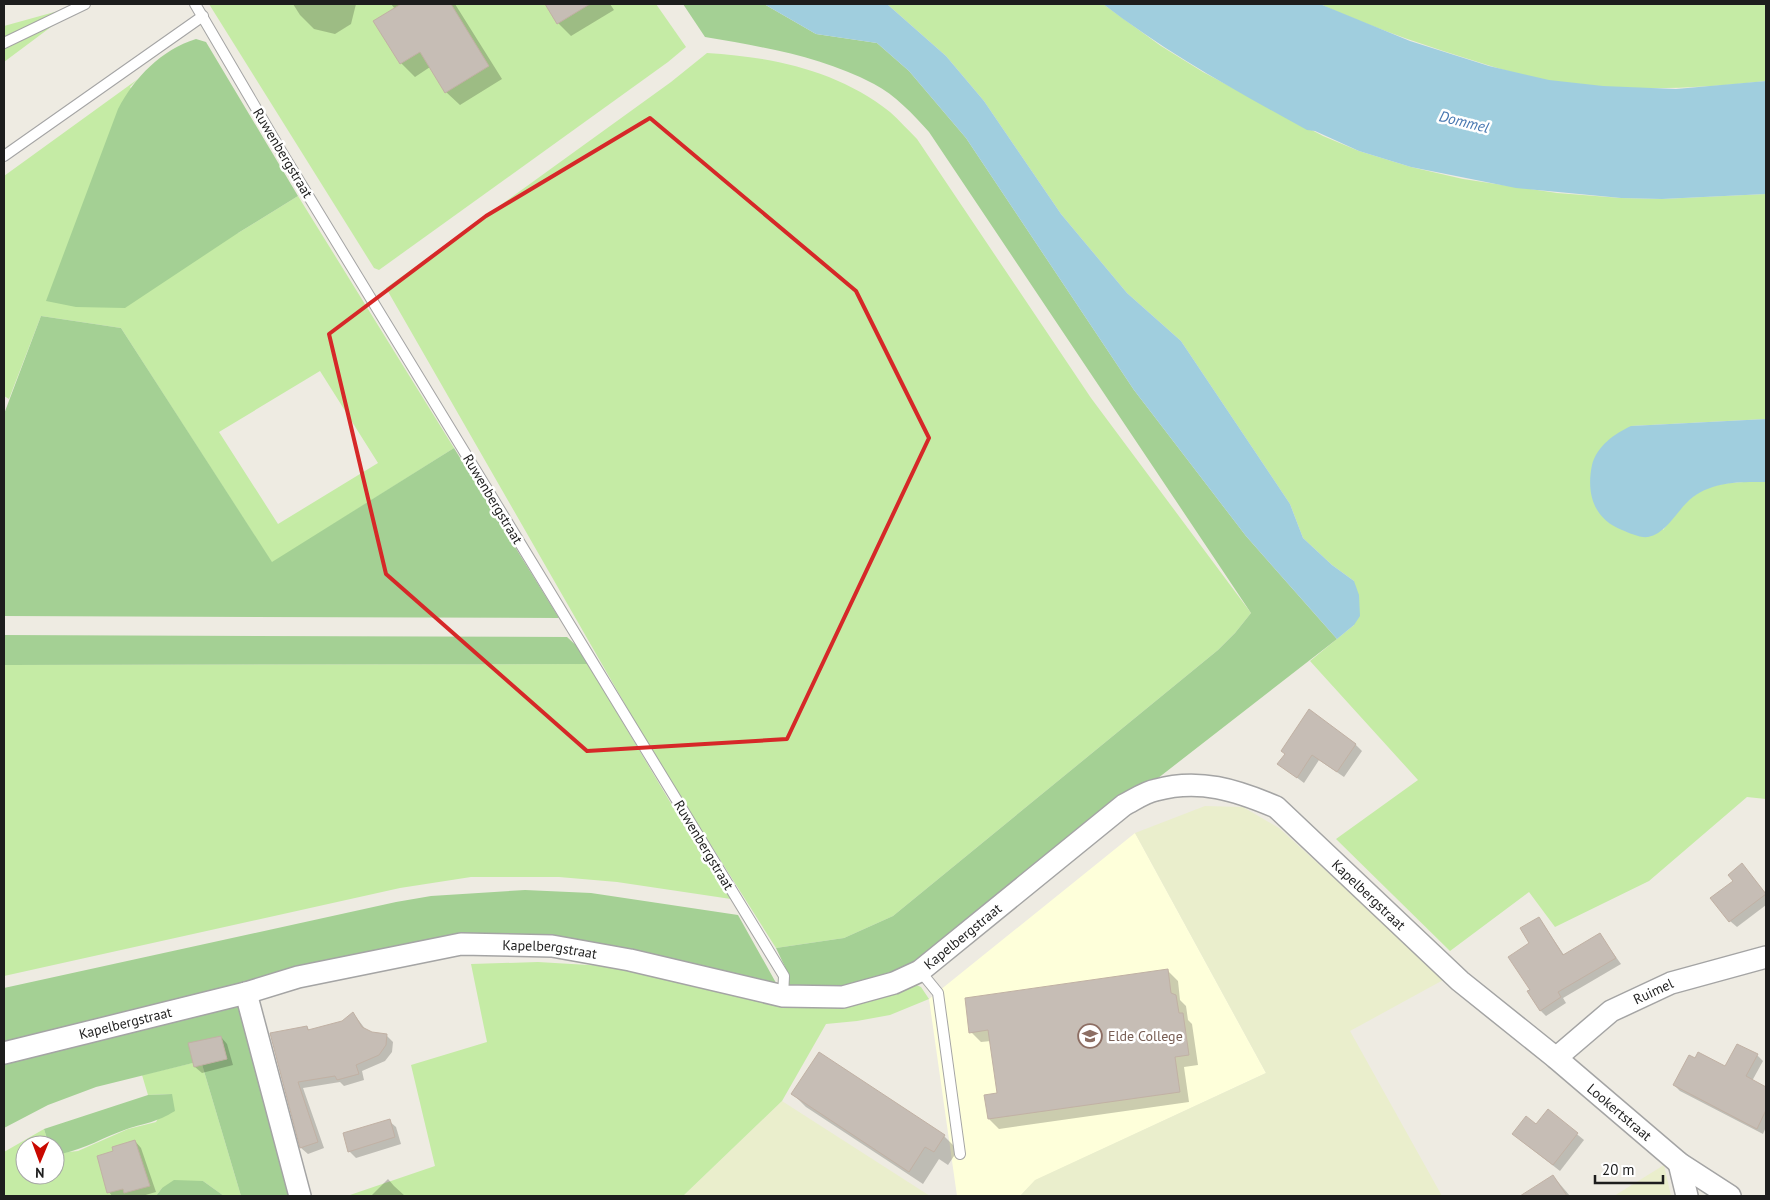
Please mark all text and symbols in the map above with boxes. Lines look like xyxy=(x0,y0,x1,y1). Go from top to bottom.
street label: Ruwenbergstraat xyxy=(249,105,317,201)
water label: Dommel xyxy=(1437,106,1491,137)
street label: Ruwenbergstraat xyxy=(459,451,527,547)
street label: Ruwenbergstraat xyxy=(670,797,738,893)
street label: Kapelbergstraat xyxy=(1328,856,1410,934)
street label: Kapelbergstraat xyxy=(920,899,1005,973)
street label: Kapelbergstraat xyxy=(502,936,599,963)
street label: Ruimel xyxy=(1630,974,1676,1008)
street label: Kapelbergstraat xyxy=(77,1003,174,1043)
school or university icon: Elde College xyxy=(1077,1023,1103,1049)
place label: Elde College xyxy=(1108,1027,1183,1045)
street label: Lookertstraat xyxy=(1583,1080,1656,1145)
north arrow xyxy=(15,1135,65,1185)
scale bar xyxy=(1595,1152,1662,1184)
text: 20 m xyxy=(1602,1160,1635,1179)
text: N xyxy=(35,1164,45,1182)

